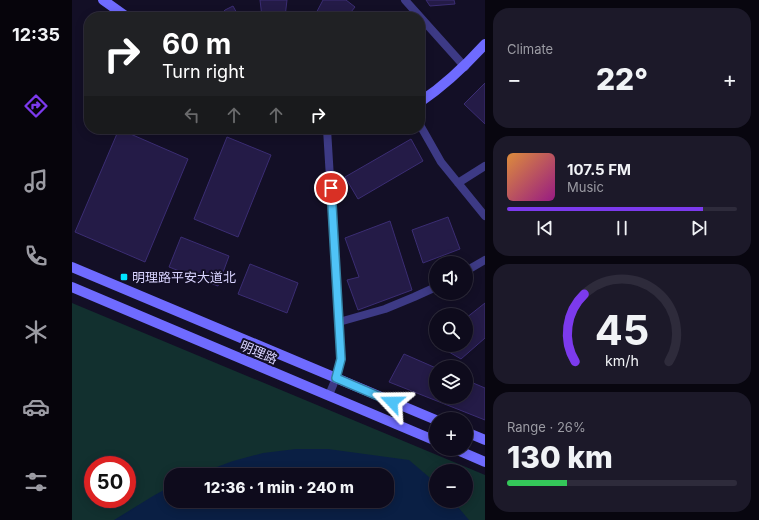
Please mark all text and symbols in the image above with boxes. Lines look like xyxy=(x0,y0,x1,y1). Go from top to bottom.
text: 12:35 xyxy=(12,24,60,45)
text: 60 m xyxy=(162,27,231,61)
icon: right xyxy=(96,28,148,80)
text: Climate xyxy=(507,41,553,57)
text: Turn right xyxy=(162,61,245,82)
text: 22° xyxy=(596,61,648,97)
text: − xyxy=(507,66,522,92)
text: + xyxy=(722,66,737,92)
icon: directions xyxy=(22,92,50,120)
icon: left xyxy=(181,104,203,126)
icon: ahead xyxy=(223,104,245,126)
icon: ahead xyxy=(265,104,287,126)
icon: right xyxy=(307,104,329,126)
text: 107.5 FM xyxy=(567,160,631,179)
icon: music xyxy=(22,167,50,195)
pin xyxy=(314,171,348,205)
icon: arrive xyxy=(320,177,342,199)
text: Music xyxy=(567,179,604,195)
icon: previous xyxy=(534,217,556,239)
icon: pause xyxy=(611,217,633,239)
icon: next xyxy=(688,217,710,239)
icon: phone xyxy=(22,242,50,270)
map controls xyxy=(429,256,473,508)
button: sound xyxy=(429,256,473,300)
place label: 明理路平安大道北 xyxy=(132,269,236,285)
marker: 明理路平安大道北 xyxy=(119,272,129,282)
text: 45 xyxy=(595,305,649,355)
button: search xyxy=(429,308,473,352)
icon: climate xyxy=(22,318,50,346)
street label: 明理路 xyxy=(238,337,280,367)
text: km/h xyxy=(605,352,639,369)
button: layers xyxy=(429,360,473,404)
position arrow xyxy=(371,381,413,423)
icon: car xyxy=(22,393,50,421)
button: + xyxy=(429,412,473,456)
text: Range · 26% xyxy=(507,419,586,435)
text: 130 km xyxy=(507,439,613,475)
speed limit sign: 50 xyxy=(84,456,136,508)
button: − xyxy=(429,464,473,508)
icon: filters xyxy=(22,468,50,496)
text: 12:36 · 1 min · 240 m xyxy=(204,478,354,497)

